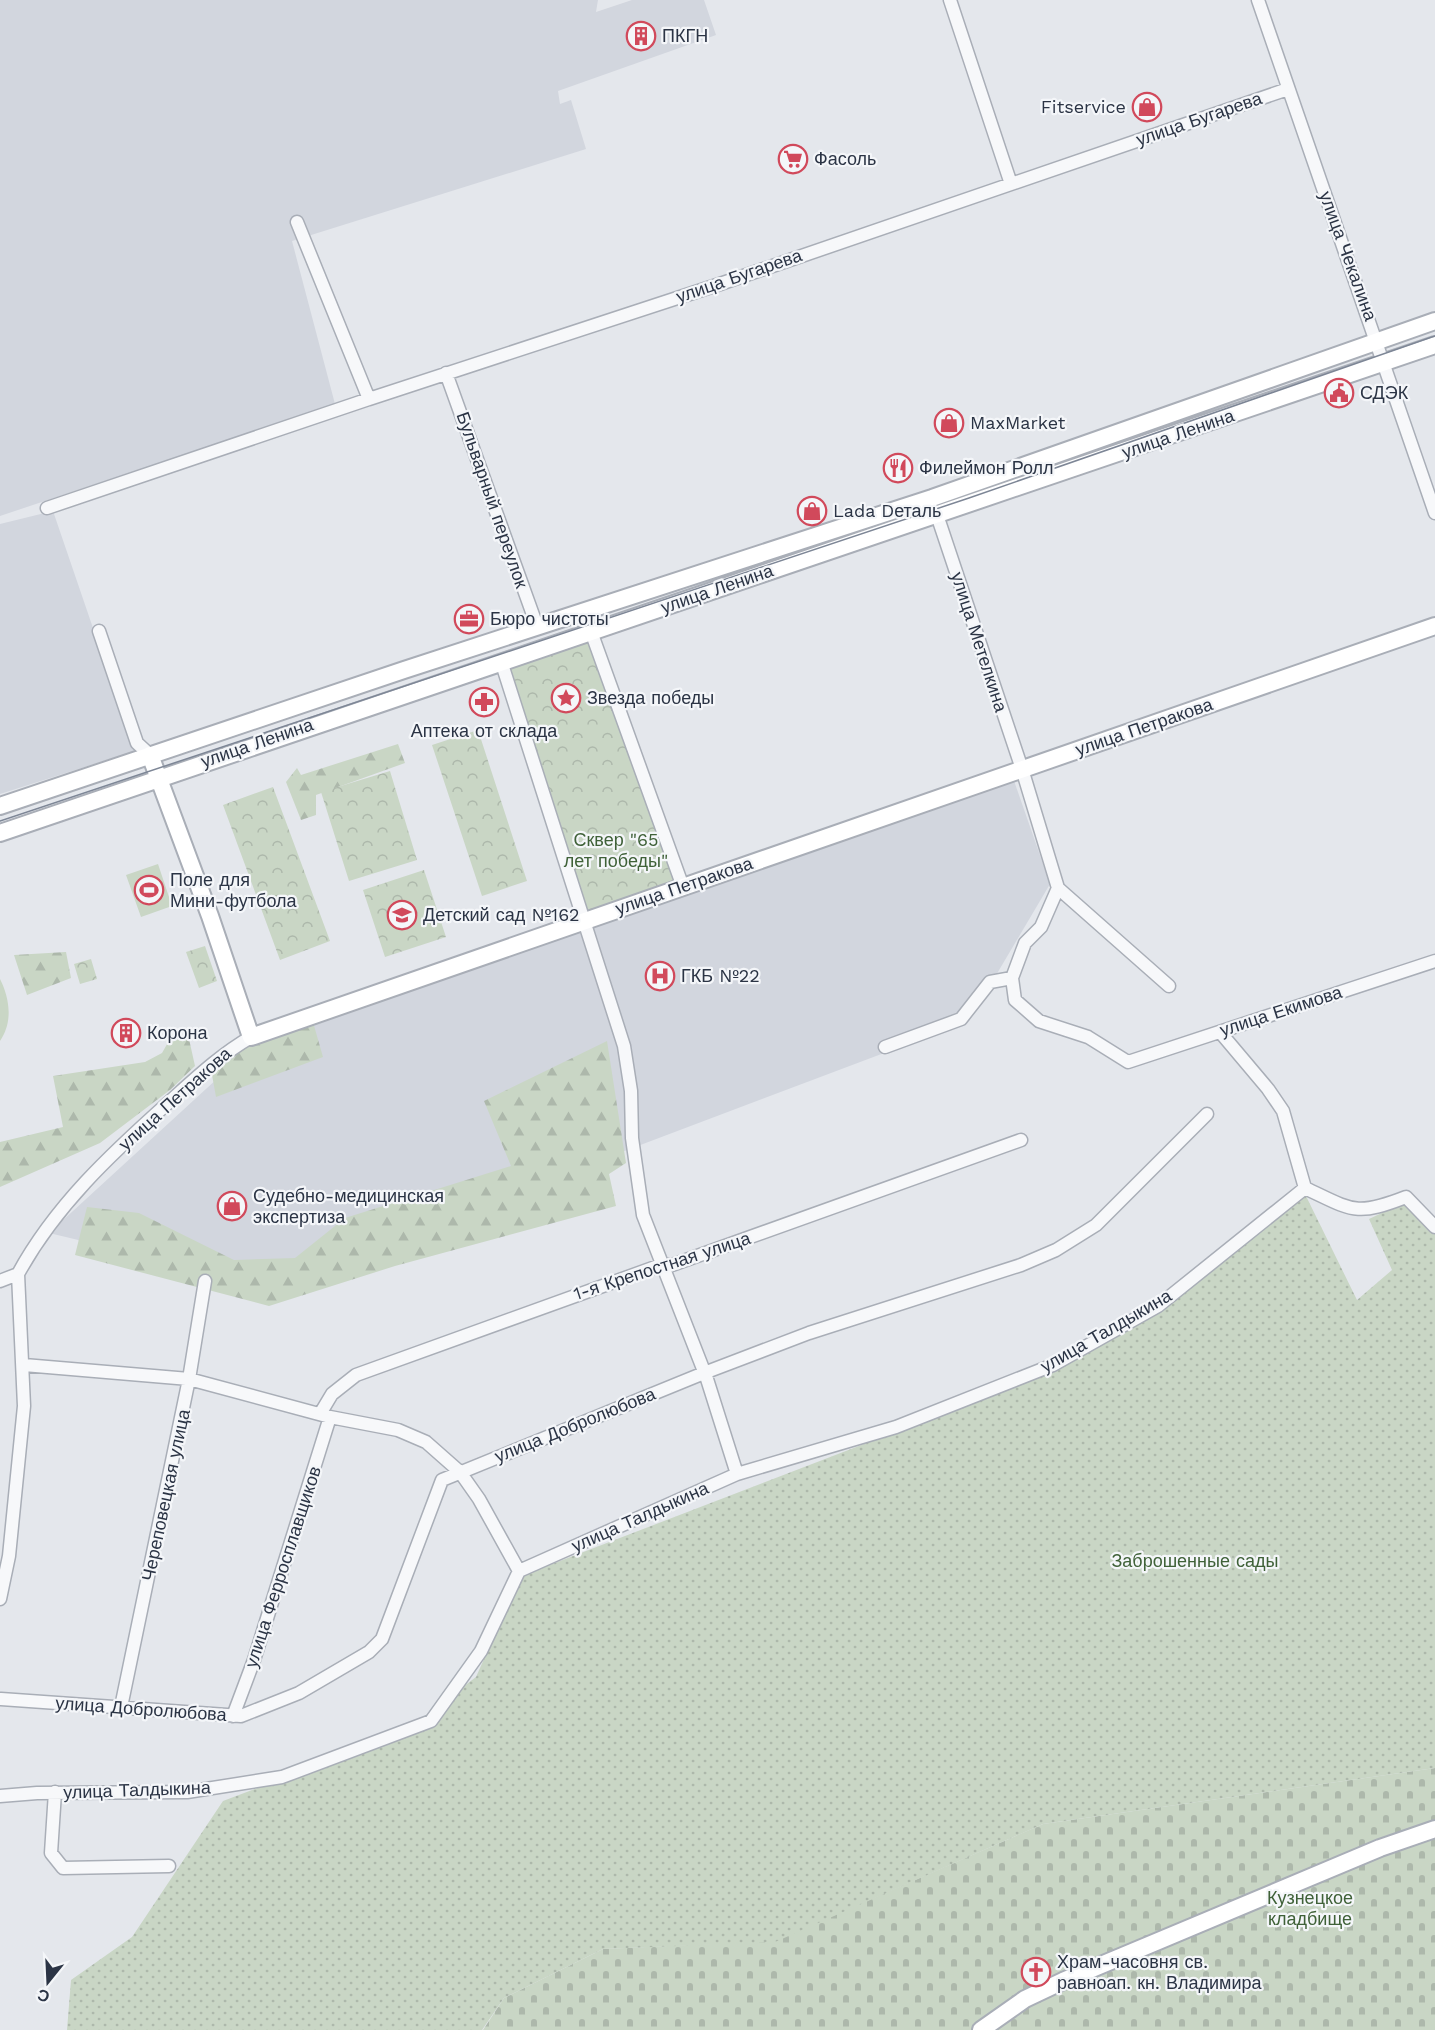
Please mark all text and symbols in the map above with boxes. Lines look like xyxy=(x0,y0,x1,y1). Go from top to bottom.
building icon: ПКГН xyxy=(625,20,657,52)
place label: ПКГН xyxy=(662,25,708,46)
street label: улица Бугарева xyxy=(1133,87,1265,150)
shop icon: Fitservice xyxy=(1131,91,1163,123)
place label: Fitservice xyxy=(1041,96,1126,117)
supermarket icon: Фасоль xyxy=(777,143,809,175)
place label: Фасоль xyxy=(814,148,876,169)
street label: улица Чекалина xyxy=(1315,188,1382,324)
street label: улица Бугарева xyxy=(673,244,805,307)
public building icon: СДЭК xyxy=(1323,377,1355,409)
place label: СДЭК xyxy=(1360,382,1409,403)
street label: улица Ленина xyxy=(1119,404,1238,463)
shop icon: MaxMarket xyxy=(933,407,965,439)
street label: Бульварный переулок xyxy=(452,409,533,591)
place label: MaxMarket xyxy=(970,412,1066,433)
restaurant icon: Филеймон Ролл xyxy=(882,452,914,484)
place label: Филеймон Ролл xyxy=(919,457,1054,478)
shop icon: Lada Dеталь xyxy=(796,495,828,527)
place label: Lada Dеталь xyxy=(833,500,941,521)
street label: улица Ленина xyxy=(658,559,777,618)
street label: улица Метелкина xyxy=(947,569,1012,715)
office icon: Бюро чистоты xyxy=(453,603,485,635)
place label: Бюро чистоты xyxy=(490,608,609,629)
place icon: Звезда победы xyxy=(550,682,582,714)
pharmacy icon: Аптека от склада xyxy=(468,686,500,718)
place label: Звезда победы xyxy=(587,687,714,708)
street label: улица Петракова xyxy=(1072,693,1216,760)
street label: улица Ленина xyxy=(198,713,317,772)
place label: Аптека от склада xyxy=(411,720,558,741)
park label: Сквер "65 лет победы" xyxy=(564,829,668,871)
street label: улица Петракова xyxy=(612,852,756,919)
place label: Поле для Мини-футбола xyxy=(170,869,298,911)
sports icon: Поле для Мини-футбола xyxy=(133,874,165,906)
school or university icon: Детский сад №162 xyxy=(386,899,418,931)
place label: Детский сад №162 xyxy=(423,904,580,925)
hospital icon: ГКБ №22 xyxy=(644,960,676,992)
place label: ГКБ №22 xyxy=(681,965,760,986)
street label: улица Екимова xyxy=(1217,981,1346,1040)
building icon: Корона xyxy=(110,1017,142,1049)
place label: Корона xyxy=(147,1022,208,1043)
street label: улица Петракова xyxy=(114,1042,236,1155)
place label: Судебно-медицинская экспертиза xyxy=(253,1185,444,1227)
shop icon: Судебно-медицинская экспертиза xyxy=(216,1190,248,1222)
street label: 1-я Крепостная улица xyxy=(571,1227,754,1304)
street label: улица Талдыкина xyxy=(1037,1284,1176,1377)
street label: улица Добролюбова xyxy=(491,1382,659,1466)
street label: Череповецкая улица xyxy=(137,1406,194,1583)
street label: улица Ферросплавщиков xyxy=(240,1463,325,1670)
street label: улица Талдыкина xyxy=(568,1477,712,1556)
park label: Заброшенные сады xyxy=(1111,1550,1279,1571)
street label: улица Добролюбова xyxy=(55,1692,228,1725)
street label: улица Талдыкина xyxy=(63,1776,212,1803)
park label: Кузнецкое кладбище xyxy=(1267,1887,1353,1929)
place label: Храм-часовня св. равноап. кн. Владимира xyxy=(1057,1951,1262,1993)
north arrow xyxy=(18,1952,78,2012)
church icon: Храм-часовня св. равноап. кн. Владимира xyxy=(1020,1956,1052,1988)
text: С xyxy=(35,1985,52,2007)

